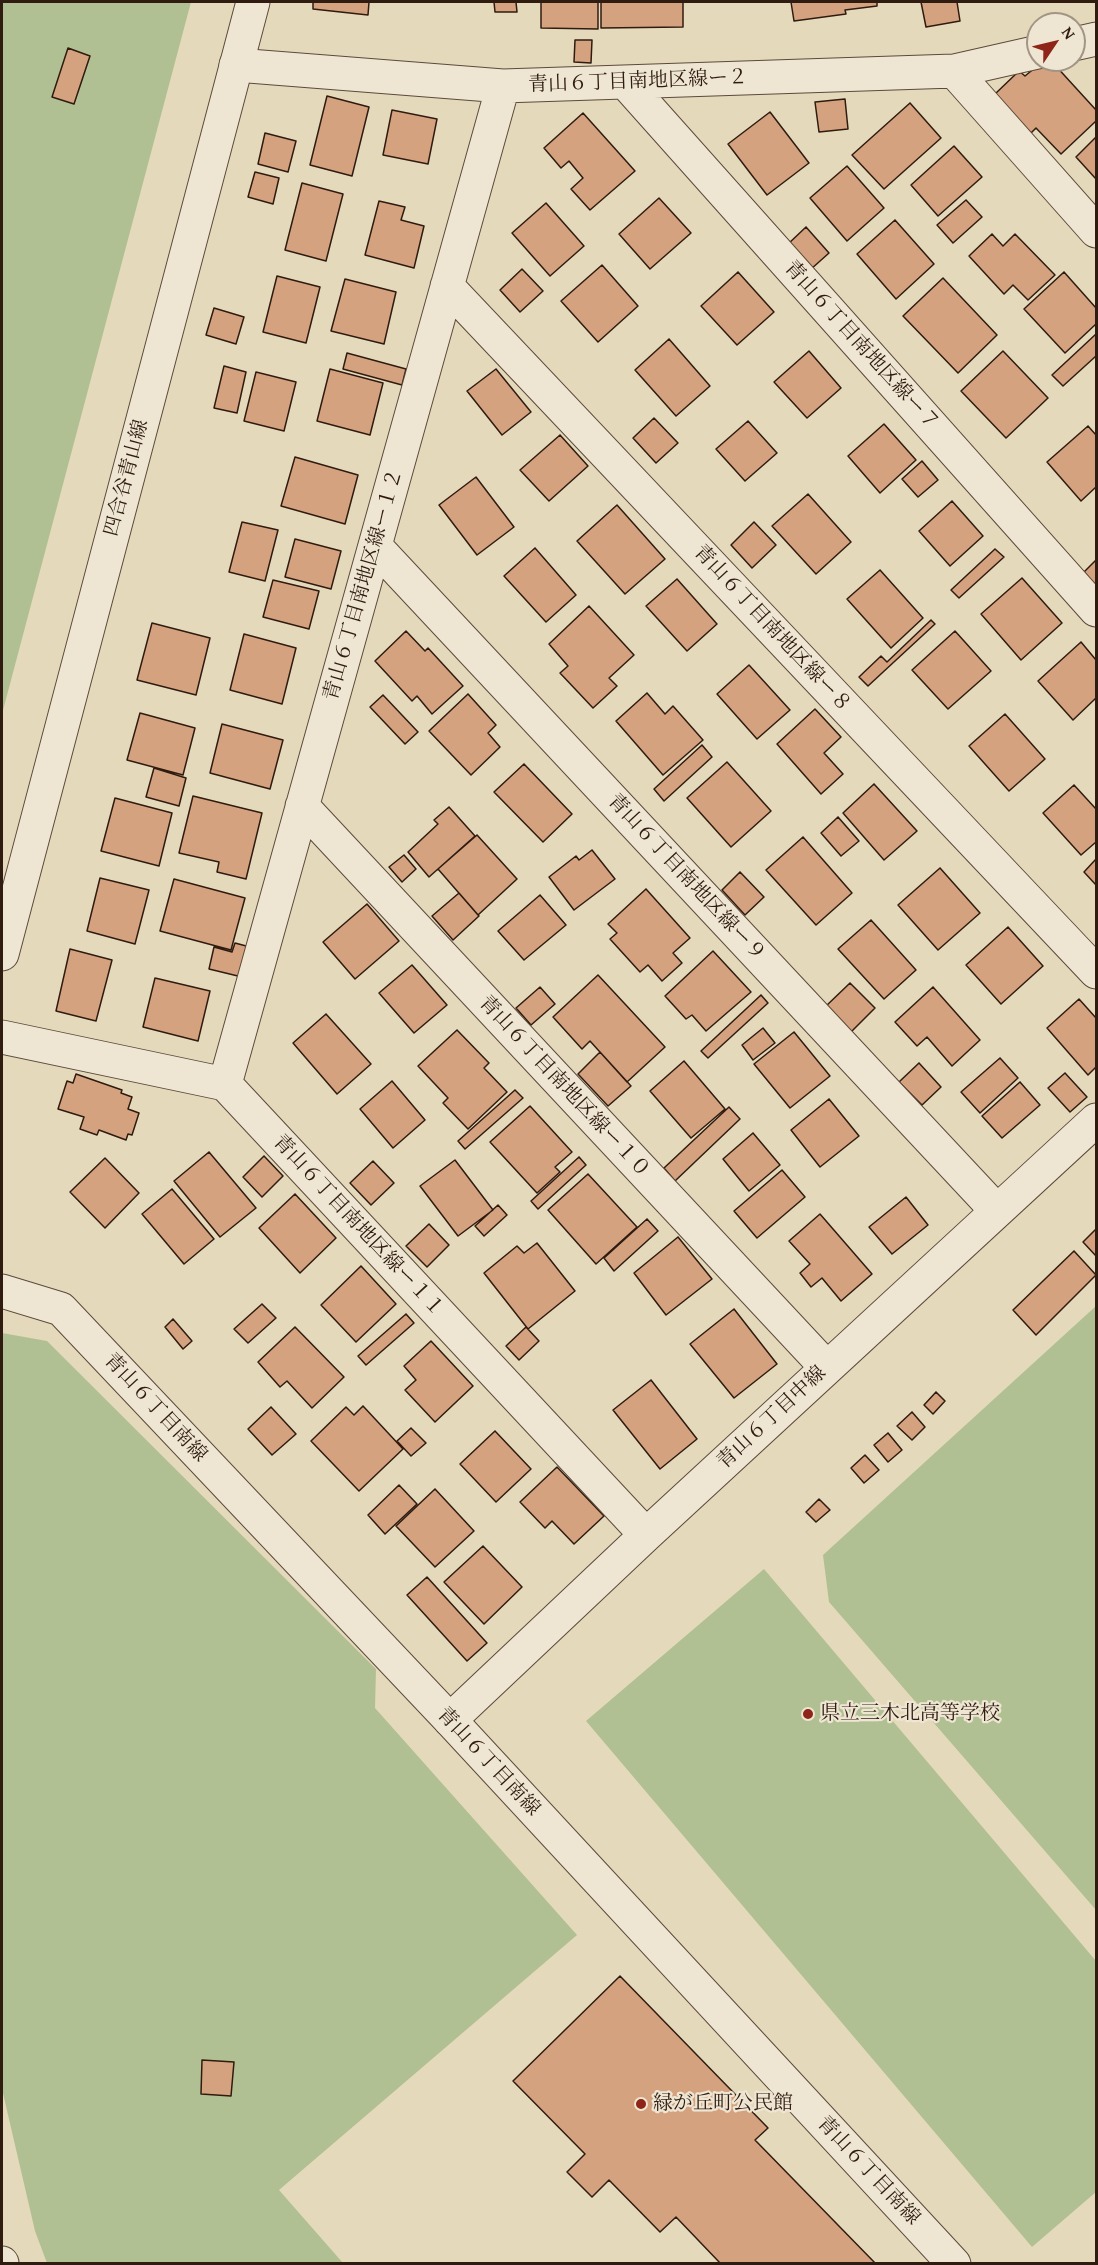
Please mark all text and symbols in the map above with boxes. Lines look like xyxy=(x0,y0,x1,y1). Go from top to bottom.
north arrow xyxy=(1026,12,1086,72)
text: N xyxy=(1056,22,1082,44)
street label: 青山６丁目南地区線ー２ xyxy=(528,66,748,98)
street label: 青山６丁目南地区線ー７ xyxy=(778,256,944,436)
street label: 四合谷青山線 xyxy=(100,417,154,539)
street label: 青山６丁目南地区線ー１２ xyxy=(319,466,409,704)
street label: 青山６丁目南地区線ー８ xyxy=(688,540,856,718)
street label: 青山６丁目南地区線ー９ xyxy=(602,789,770,967)
street label: 青山６丁目南地区線ー１０ xyxy=(473,991,655,1183)
street label: 青山６丁目南地区線ー１１ xyxy=(267,1130,449,1322)
street label: 青山６丁目南線 xyxy=(98,1349,212,1467)
street label: 青山６丁目中線 xyxy=(713,1361,831,1475)
place label: 県立三木北高等学校 xyxy=(820,1702,1000,1726)
street label: 青山６丁目南線 xyxy=(431,1703,545,1821)
marker: 県立三木北高等学校 xyxy=(801,1707,815,1721)
place label: 緑が丘町公民館 xyxy=(653,2092,793,2116)
marker: 緑が丘町公民館 xyxy=(634,2097,648,2111)
street label: 青山６丁目南線 xyxy=(811,2112,925,2230)

